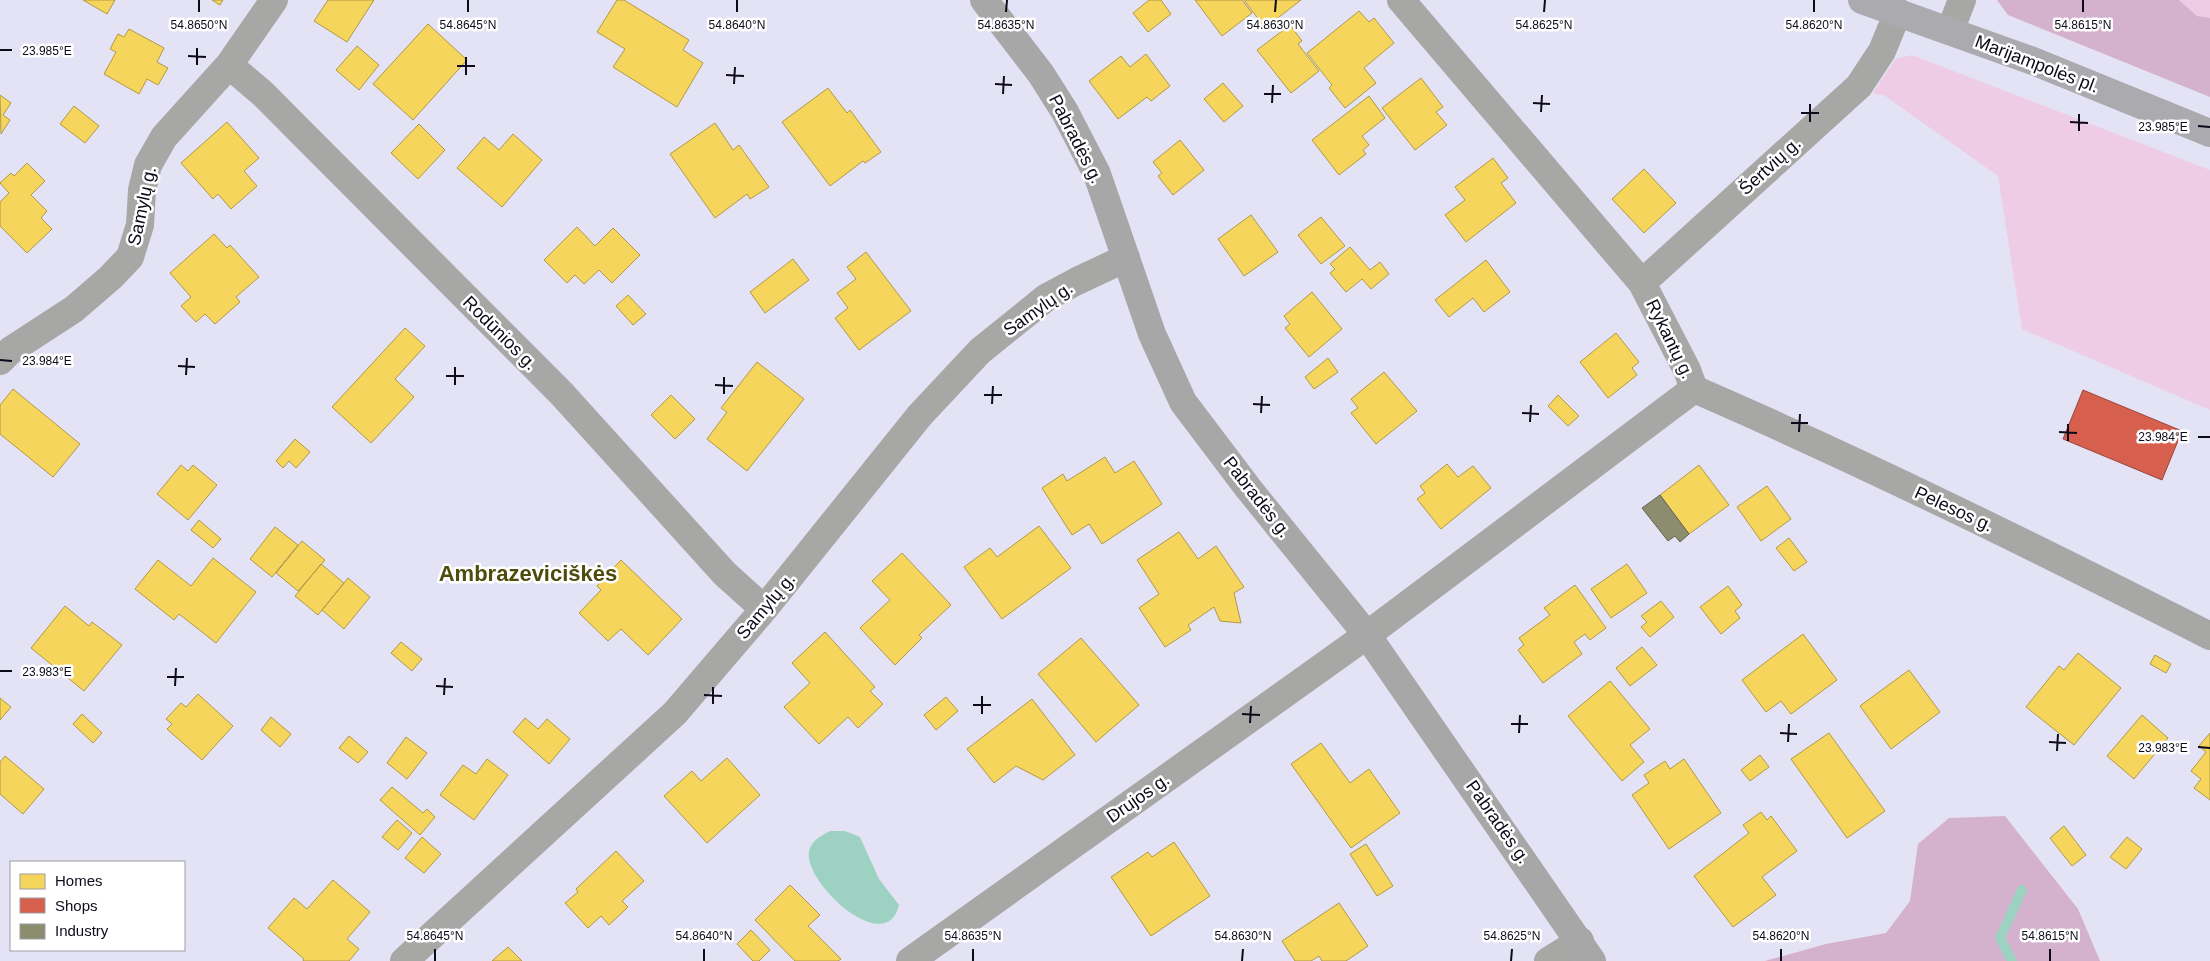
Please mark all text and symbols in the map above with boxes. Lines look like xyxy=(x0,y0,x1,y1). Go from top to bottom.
text: 54.8650°N xyxy=(171,18,227,32)
text: 54.8645°N xyxy=(440,18,496,32)
text: 54.8640°N xyxy=(709,18,765,32)
text: 54.8635°N xyxy=(978,18,1034,32)
text: 54.8630°N xyxy=(1247,18,1303,32)
text: 54.8625°N xyxy=(1516,18,1572,32)
text: 54.8620°N xyxy=(1786,18,1842,32)
text: 54.8615°N xyxy=(2055,18,2111,32)
street label: Marijampolės pl. xyxy=(1972,31,2102,97)
text: 23.985°E xyxy=(22,44,72,58)
street label: Pabradės g. xyxy=(1045,91,1107,187)
text: 23.985°E xyxy=(2138,120,2188,134)
street label: Šertvių g. xyxy=(1734,132,1805,199)
street label: Samylų g. xyxy=(124,165,160,247)
street label: Samylų g. xyxy=(999,278,1077,340)
street label: Rodūnios g. xyxy=(459,292,541,374)
street label: Rykantų g. xyxy=(1642,296,1698,382)
text: 23.984°E xyxy=(22,354,72,368)
text: 23.984°E xyxy=(2138,430,2188,444)
street label: Pabradės g. xyxy=(1219,453,1295,541)
street label: Pelesos g. xyxy=(1912,482,1996,536)
district label: Ambrazeviciškės xyxy=(439,561,617,586)
street label: Samylų g. xyxy=(733,569,799,643)
text: 23.983°E xyxy=(22,665,72,679)
text: 23.983°E xyxy=(2138,741,2188,755)
street label: Drujos g. xyxy=(1103,769,1173,827)
street label: Pabradės g. xyxy=(1462,777,1534,867)
legend xyxy=(10,861,185,951)
text: Homes xyxy=(55,872,103,889)
text: Shops xyxy=(55,897,98,914)
text: Industry xyxy=(55,922,109,939)
text: 54.8645°N xyxy=(407,929,463,943)
text: 54.8640°N xyxy=(676,929,732,943)
text: 54.8635°N xyxy=(945,929,1001,943)
text: 54.8630°N xyxy=(1215,929,1271,943)
text: 54.8625°N xyxy=(1484,929,1540,943)
text: 54.8620°N xyxy=(1753,929,1809,943)
text: 54.8615°N xyxy=(2022,929,2078,943)

